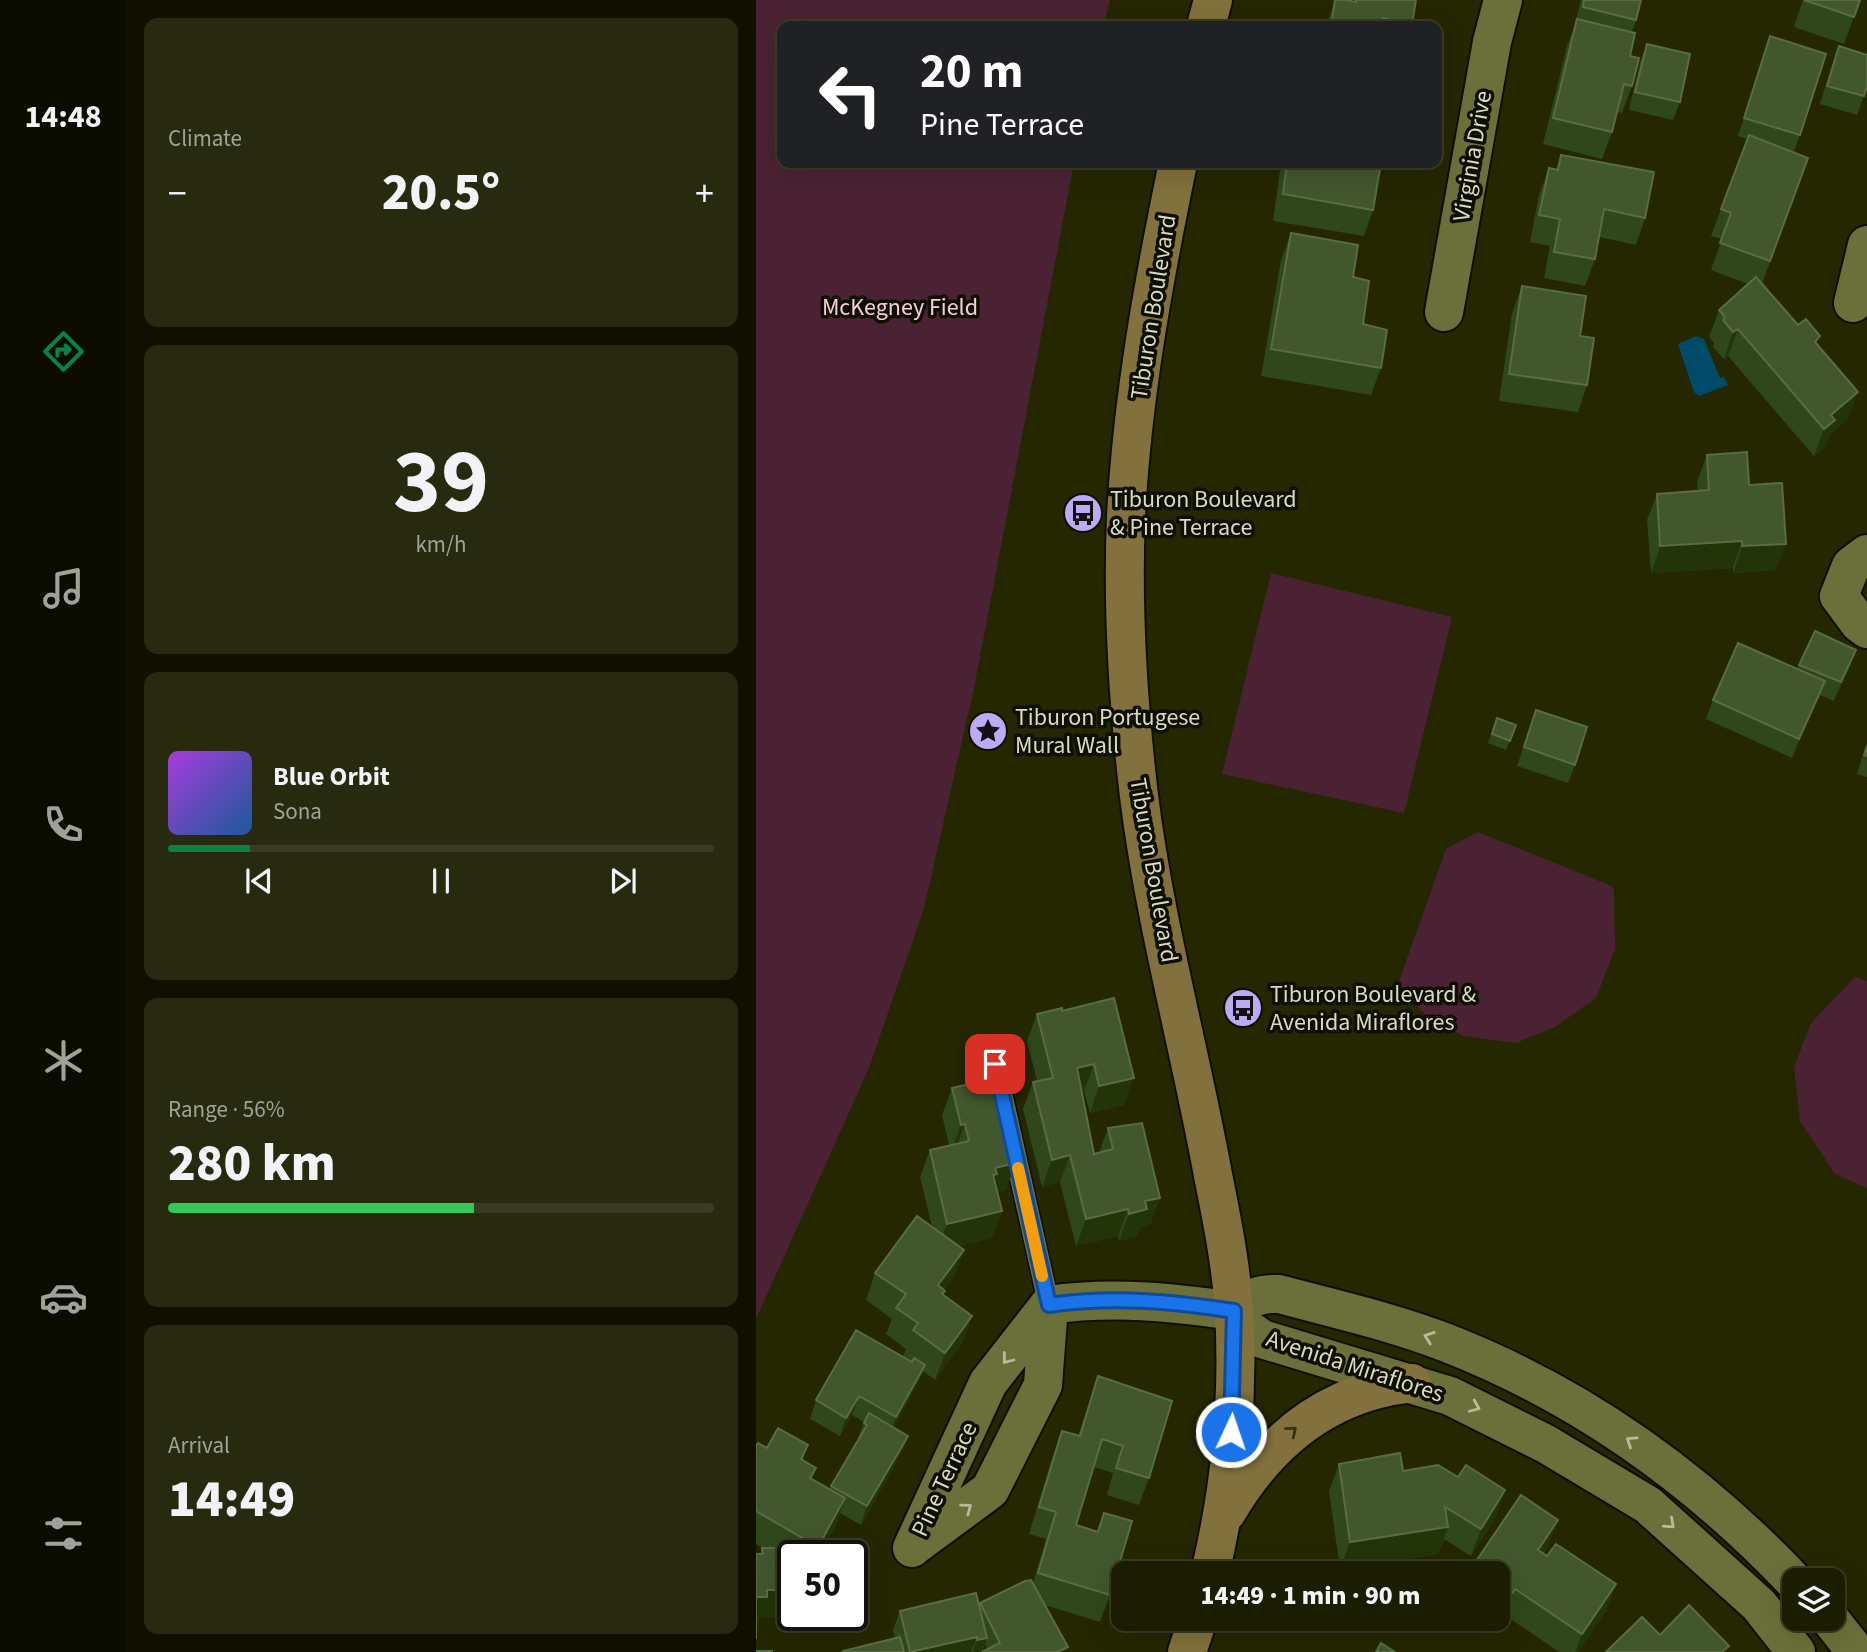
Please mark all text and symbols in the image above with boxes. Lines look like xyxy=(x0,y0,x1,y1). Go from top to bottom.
text: 20 m xyxy=(920,37,1024,107)
icon: left xyxy=(805,49,896,140)
street label: Virginia Drive xyxy=(1444,88,1501,224)
text: 14:48 xyxy=(24,94,102,140)
text: Pine Terrace xyxy=(920,102,1084,148)
text: Climate xyxy=(168,122,242,155)
text: 20.5° xyxy=(382,156,500,230)
text: − xyxy=(168,167,187,221)
text: + xyxy=(695,167,714,221)
street label: Tiburon Boulevard xyxy=(1122,212,1185,402)
park label: McKegney Field xyxy=(822,290,978,325)
icon: directions xyxy=(39,327,88,376)
text: 39 xyxy=(393,418,489,547)
place label: Tiburon Boulevard & Pine Terrace xyxy=(1110,482,1297,545)
bus stop icon: Tiburon Boulevard & Pine Terrace xyxy=(1062,492,1104,534)
text: km/h xyxy=(415,528,467,561)
icon: music xyxy=(39,564,88,613)
place label: Tiburon Portugese Mural Wall xyxy=(1015,700,1200,763)
place icon: Tiburon Portugese Mural Wall xyxy=(967,710,1009,752)
text: Blue Orbit xyxy=(273,758,390,795)
street label: Tiburon Boulevard xyxy=(1120,775,1187,965)
text: Sona xyxy=(273,795,322,828)
icon: phone xyxy=(39,800,88,849)
icon: previous xyxy=(240,862,278,900)
icon: pause xyxy=(422,862,460,900)
icon: next xyxy=(604,862,642,900)
place label: Tiburon Boulevard & Avenida Miraflores xyxy=(1270,977,1476,1040)
bus stop icon: Tiburon Boulevard & Avenida Miraflores xyxy=(1222,987,1264,1029)
pin xyxy=(965,1034,1025,1094)
icon: climate xyxy=(39,1036,88,1085)
icon: arrive xyxy=(976,1045,1014,1083)
text: Range · 56% xyxy=(168,1093,285,1126)
text: 280 km xyxy=(168,1127,336,1201)
icon: car xyxy=(39,1273,88,1322)
street label: Avenida Miraflores xyxy=(1262,1321,1448,1412)
one-way arrow xyxy=(1424,1331,1436,1345)
one-way arrow xyxy=(1002,1351,1015,1364)
position arrow xyxy=(1194,1395,1268,1469)
one-way arrow xyxy=(1468,1399,1481,1413)
street label: Pine Terrace xyxy=(903,1416,986,1542)
one-way arrow xyxy=(1284,1427,1297,1439)
text: Arrival xyxy=(168,1429,230,1462)
one-way arrow xyxy=(1626,1437,1639,1449)
text: 14:49 xyxy=(168,1463,295,1537)
one-way arrow xyxy=(959,1503,971,1516)
icon: filters xyxy=(39,1509,88,1558)
one-way arrow xyxy=(1661,1516,1674,1528)
speed limit sign: 50 xyxy=(777,1540,868,1631)
map controls xyxy=(1782,1568,1845,1631)
button: layers xyxy=(1782,1568,1845,1631)
text: 14:49 · 1 min · 90 m xyxy=(1201,1577,1420,1614)

